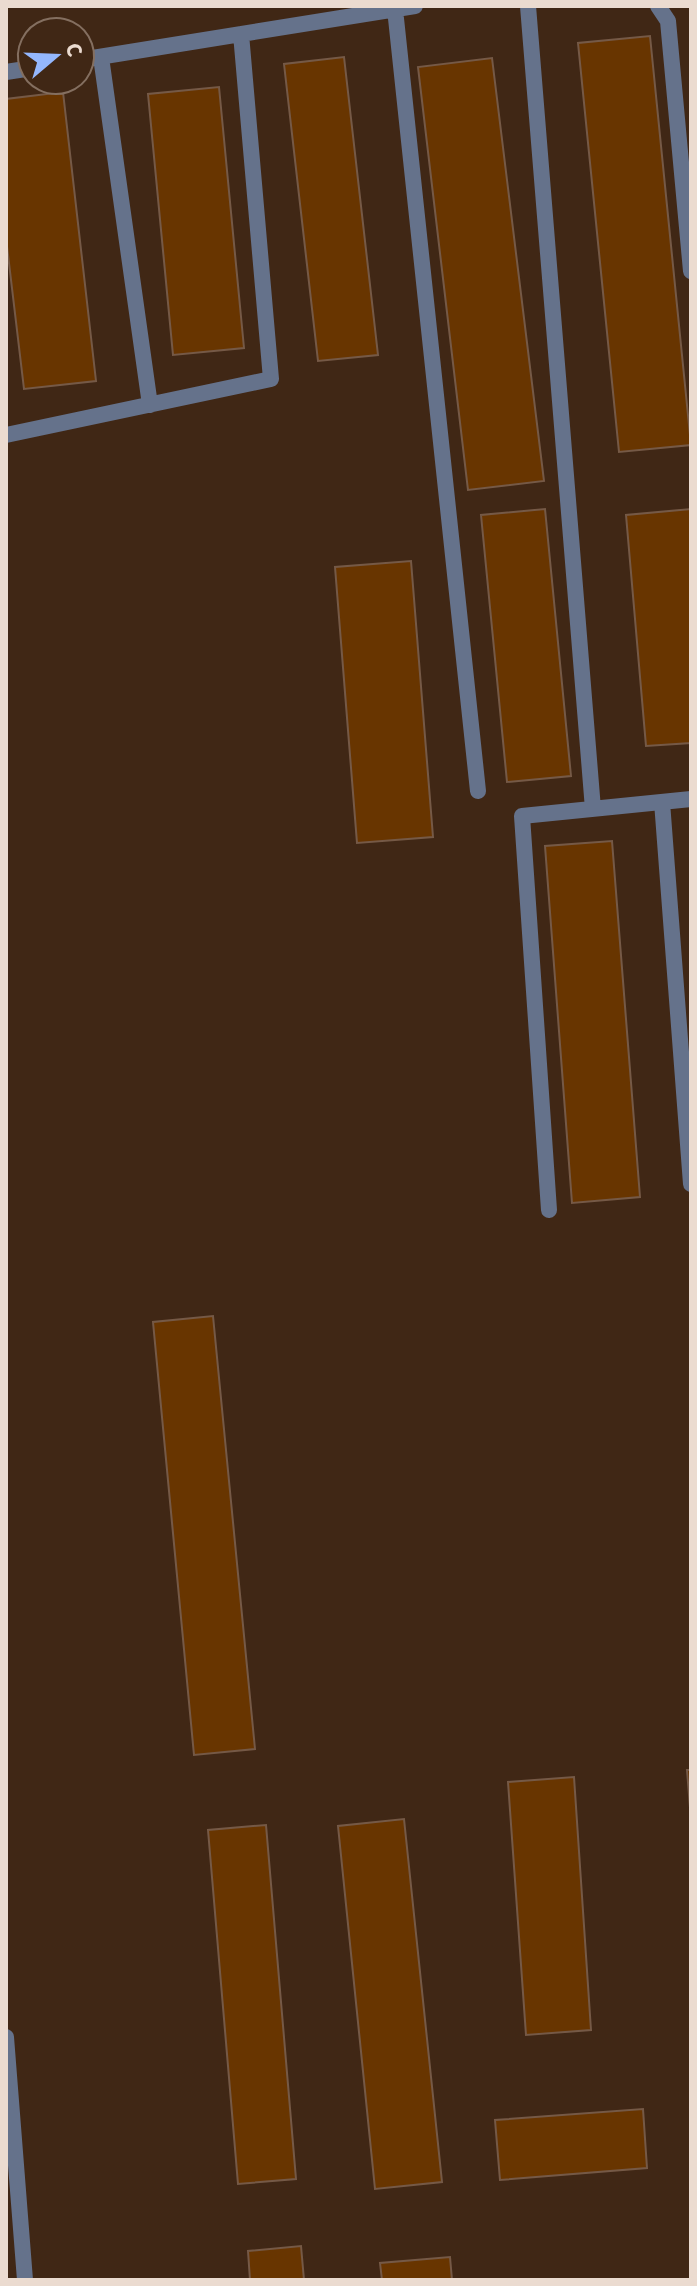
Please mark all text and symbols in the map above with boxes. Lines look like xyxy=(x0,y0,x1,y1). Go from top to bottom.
north arrow xyxy=(16,16,96,96)
text: С xyxy=(57,39,91,61)

